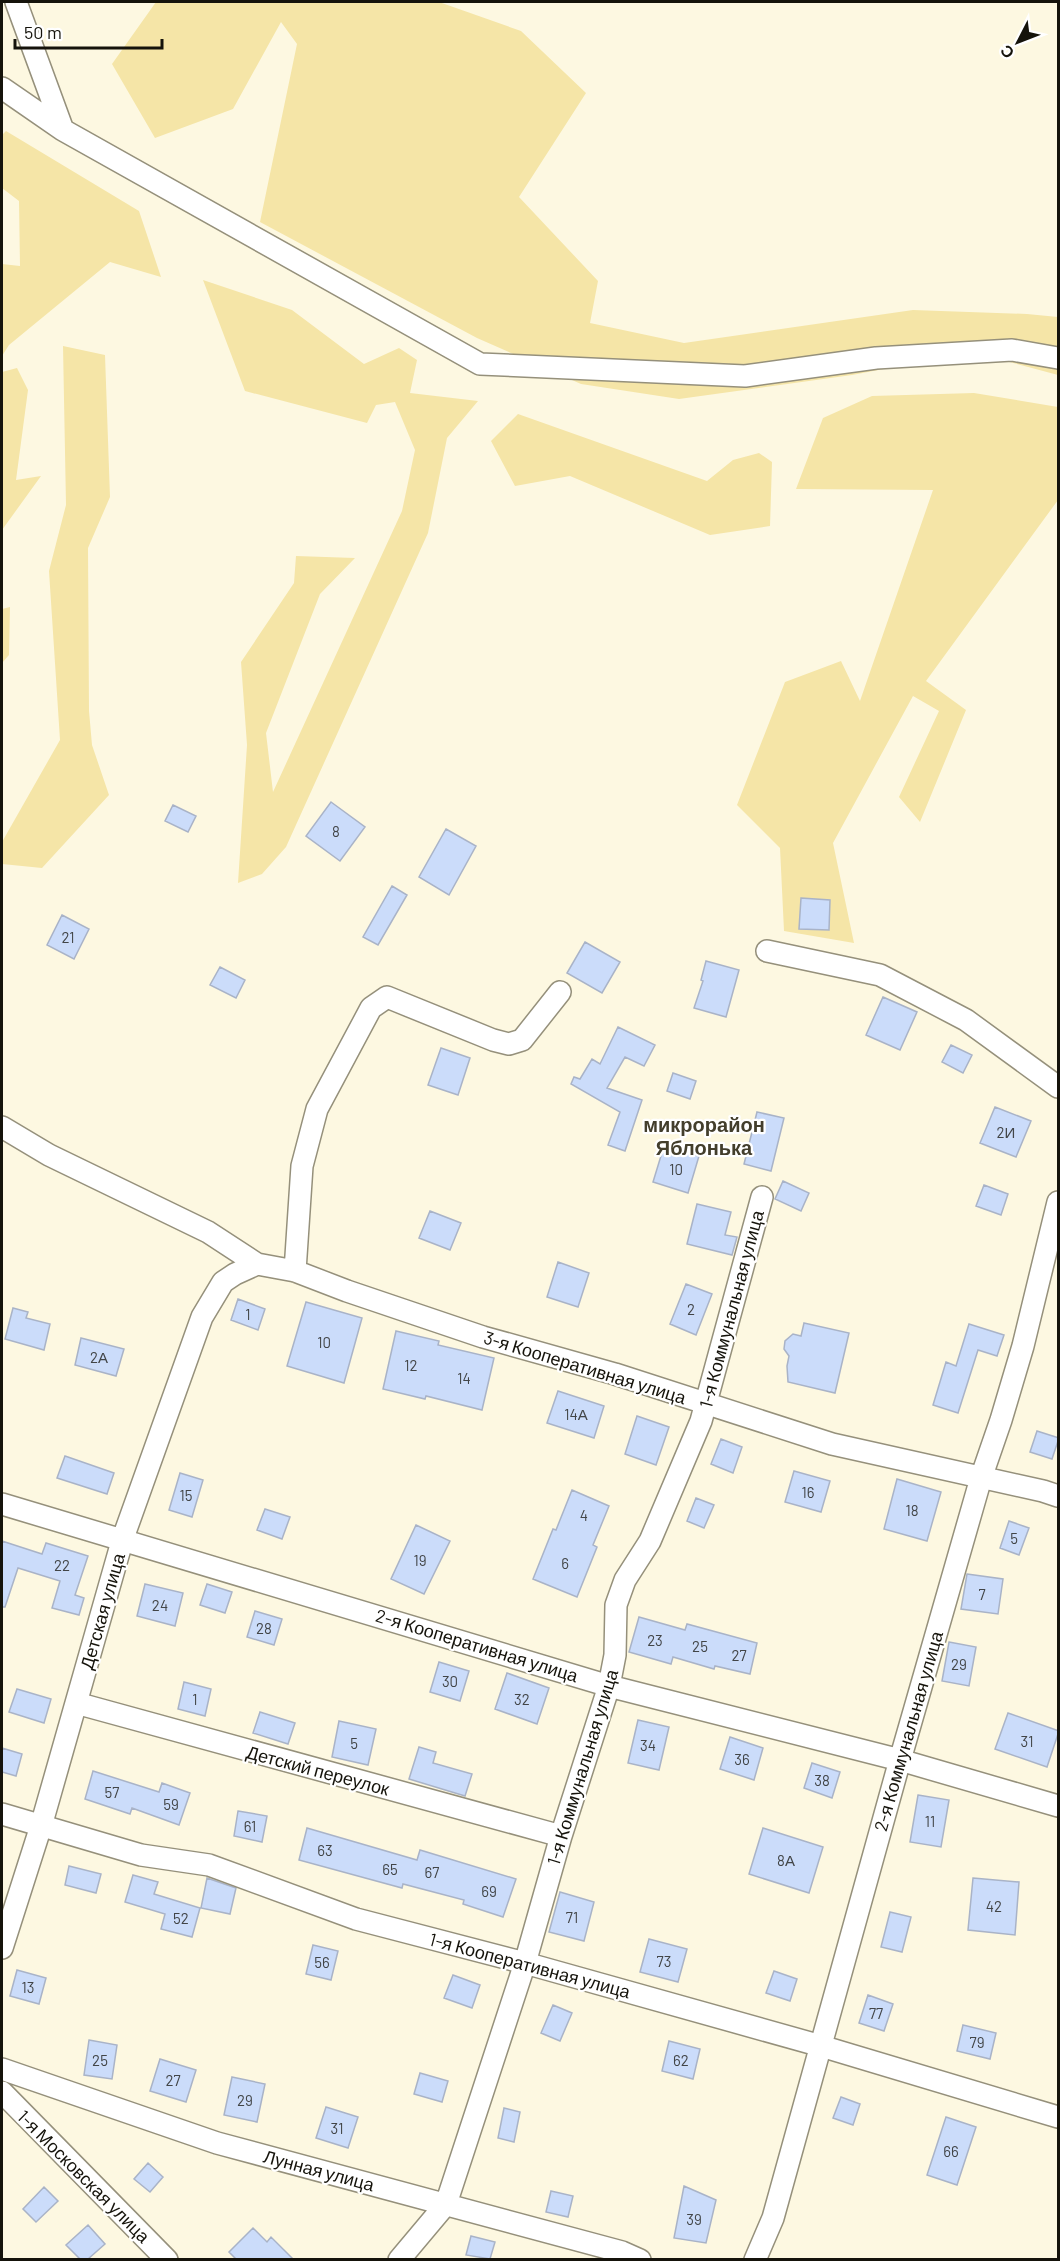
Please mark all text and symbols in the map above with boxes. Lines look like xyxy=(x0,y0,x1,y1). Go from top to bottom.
scale bar xyxy=(15,12,162,50)
north arrow xyxy=(988,12,1048,72)
text: 50 m xyxy=(24,21,62,43)
text: С xyxy=(995,41,1017,63)
house number: 8 xyxy=(332,822,340,840)
house number: 21 xyxy=(61,928,75,946)
district label: микрорайон Яблонька xyxy=(643,1112,765,1159)
house number: 2И xyxy=(997,1123,1015,1141)
house number: 10 xyxy=(669,1160,683,1178)
street label: 1-я Коммунальная улица xyxy=(694,1207,768,1410)
house number: 2 xyxy=(687,1300,695,1318)
house number: 1 xyxy=(245,1305,251,1323)
street label: 3-я Кооперативная улица xyxy=(481,1326,690,1409)
house number: 10 xyxy=(317,1333,331,1351)
house number: 2А xyxy=(90,1348,108,1366)
house number: 12 xyxy=(404,1356,418,1374)
house number: 14 xyxy=(457,1369,471,1387)
house number: 14А xyxy=(564,1405,588,1423)
house number: 16 xyxy=(802,1483,814,1501)
house number: 15 xyxy=(180,1486,192,1504)
house number: 18 xyxy=(905,1501,919,1519)
house number: 4 xyxy=(580,1506,588,1524)
house number: 5 xyxy=(1010,1529,1018,1547)
street label: Детская улица xyxy=(75,1549,129,1672)
house number: 19 xyxy=(413,1551,427,1569)
house number: 6 xyxy=(561,1554,569,1572)
house number: 22 xyxy=(54,1556,70,1574)
house number: 7 xyxy=(978,1585,986,1603)
house number: 24 xyxy=(152,1596,168,1614)
street label: 2-я Кооперативная улица xyxy=(373,1604,582,1687)
house number: 28 xyxy=(256,1619,272,1637)
street label: 2-я Коммунальная улица xyxy=(869,1627,947,1834)
house number: 23 xyxy=(647,1631,663,1649)
house number: 25 xyxy=(692,1637,708,1655)
house number: 27 xyxy=(731,1646,747,1664)
house number: 29 xyxy=(951,1655,967,1673)
street label: 1-я Коммунальная улица xyxy=(542,1665,623,1868)
house number: 30 xyxy=(442,1672,458,1690)
house number: 1 xyxy=(192,1690,198,1708)
house number: 32 xyxy=(514,1690,530,1708)
house number: 31 xyxy=(1021,1732,1033,1750)
house number: 5 xyxy=(350,1734,358,1752)
house number: 34 xyxy=(640,1736,656,1754)
street label: Детский переулок xyxy=(244,1740,392,1800)
house number: 36 xyxy=(734,1750,750,1768)
house number: 38 xyxy=(814,1771,830,1789)
house number: 57 xyxy=(105,1783,119,1801)
house number: 59 xyxy=(163,1795,179,1813)
house number: 11 xyxy=(925,1812,935,1830)
house number: 61 xyxy=(244,1817,256,1835)
house number: 63 xyxy=(317,1841,333,1859)
house number: 8А xyxy=(777,1851,795,1869)
house number: 65 xyxy=(382,1860,398,1878)
house number: 67 xyxy=(425,1863,439,1881)
house number: 69 xyxy=(481,1882,497,1900)
house number: 42 xyxy=(986,1897,1002,1915)
house number: 71 xyxy=(566,1908,578,1926)
house number: 52 xyxy=(173,1909,189,1927)
street label: 1-я Кооперативная улица xyxy=(427,1928,634,2003)
house number: 73 xyxy=(657,1952,671,1970)
house number: 56 xyxy=(314,1953,330,1971)
house number: 13 xyxy=(22,1978,34,1996)
house number: 77 xyxy=(869,2004,883,2022)
house number: 79 xyxy=(970,2033,984,2051)
house number: 25 xyxy=(92,2051,108,2069)
house number: 62 xyxy=(673,2051,689,2069)
house number: 27 xyxy=(165,2071,181,2089)
house number: 29 xyxy=(237,2091,253,2109)
street label: 1-я Московская улица xyxy=(13,2105,156,2248)
house number: 31 xyxy=(331,2119,343,2137)
house number: 66 xyxy=(943,2142,959,2160)
street label: Лунная улица xyxy=(261,2145,378,2196)
house number: 39 xyxy=(686,2210,702,2228)

